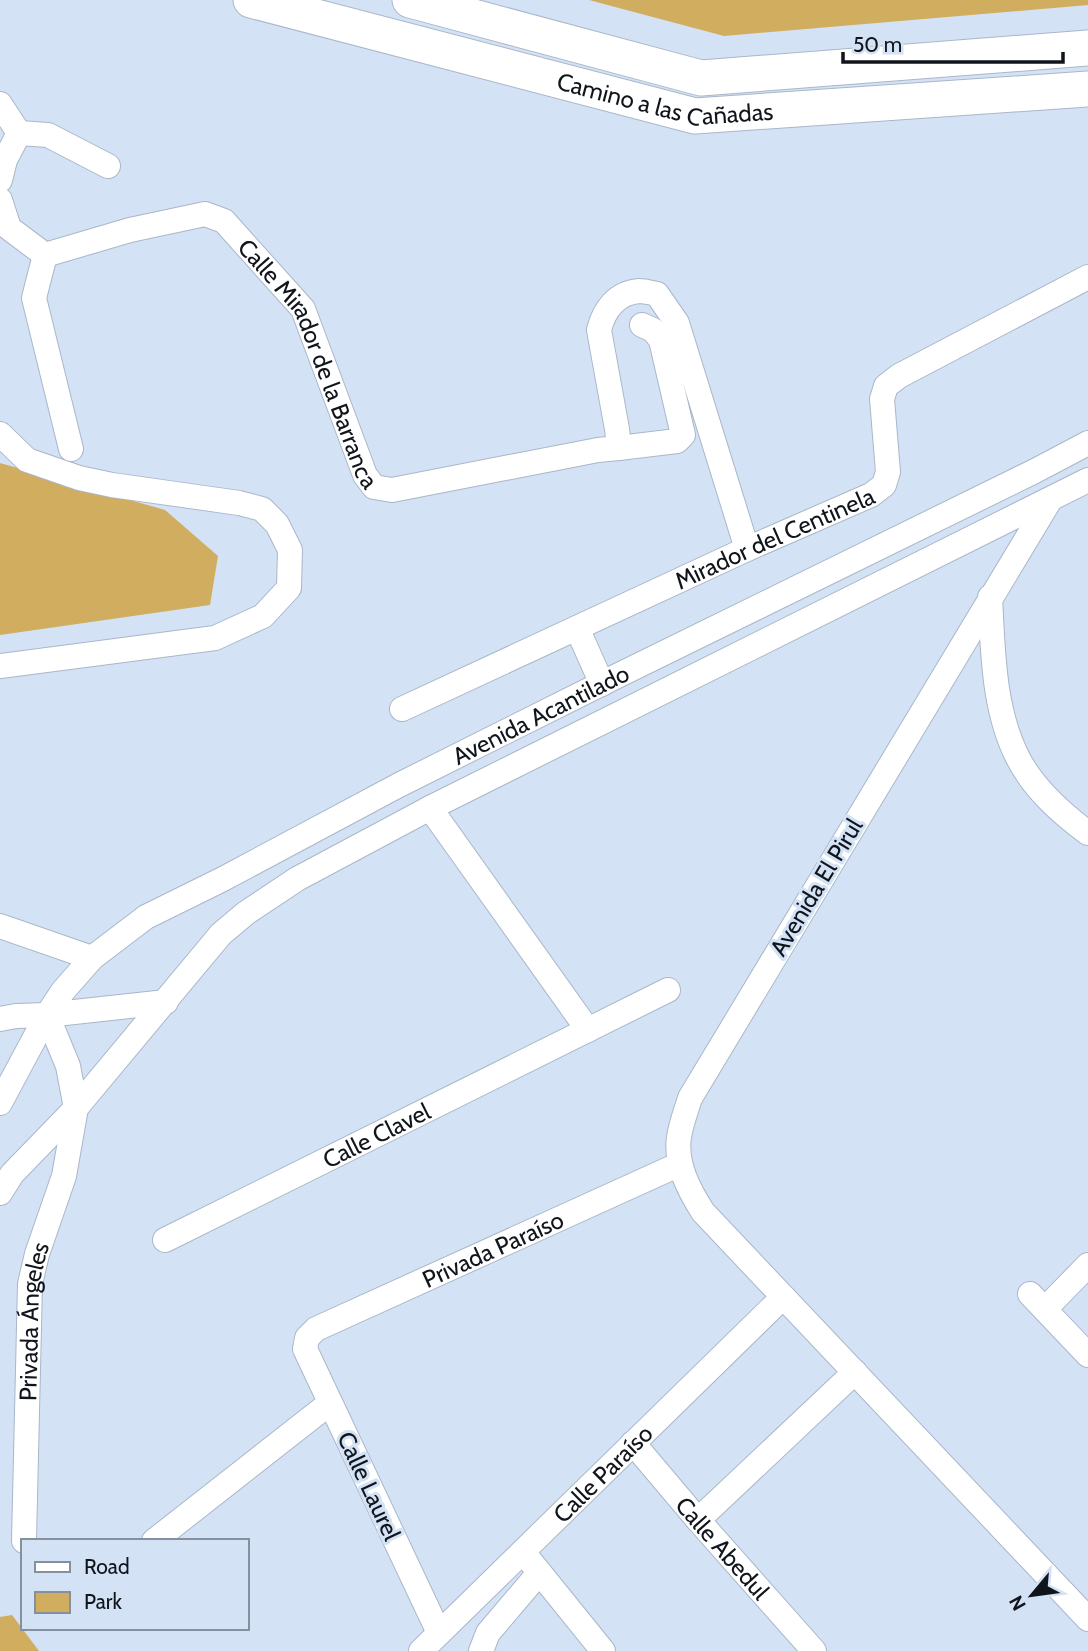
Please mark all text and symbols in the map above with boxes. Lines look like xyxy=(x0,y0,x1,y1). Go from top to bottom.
scale bar xyxy=(843,21,1064,65)
text: 50 m xyxy=(853,32,902,57)
street label: Camino a las Cañadas xyxy=(554,66,774,132)
street label: Calle Mirador de la Barranca xyxy=(232,233,385,494)
street label: Mirador del Centinela xyxy=(670,481,879,595)
street label: Avenida Acantilado xyxy=(447,658,634,771)
street label: Avenida El Pirul xyxy=(764,813,869,961)
street label: Calle Clavel xyxy=(318,1096,435,1174)
street label: Privada Paraíso xyxy=(418,1204,568,1293)
street label: Privada Ángeles xyxy=(13,1238,55,1401)
street label: Calle Paraíso xyxy=(547,1419,658,1528)
street label: Calle Laurel xyxy=(331,1427,407,1545)
street label: Calle Abedul xyxy=(670,1490,776,1605)
legend xyxy=(21,1539,248,1630)
text: Road xyxy=(84,1554,130,1579)
north arrow xyxy=(997,1560,1067,1630)
text: Park xyxy=(84,1589,122,1614)
text: N xyxy=(1004,1592,1031,1614)

